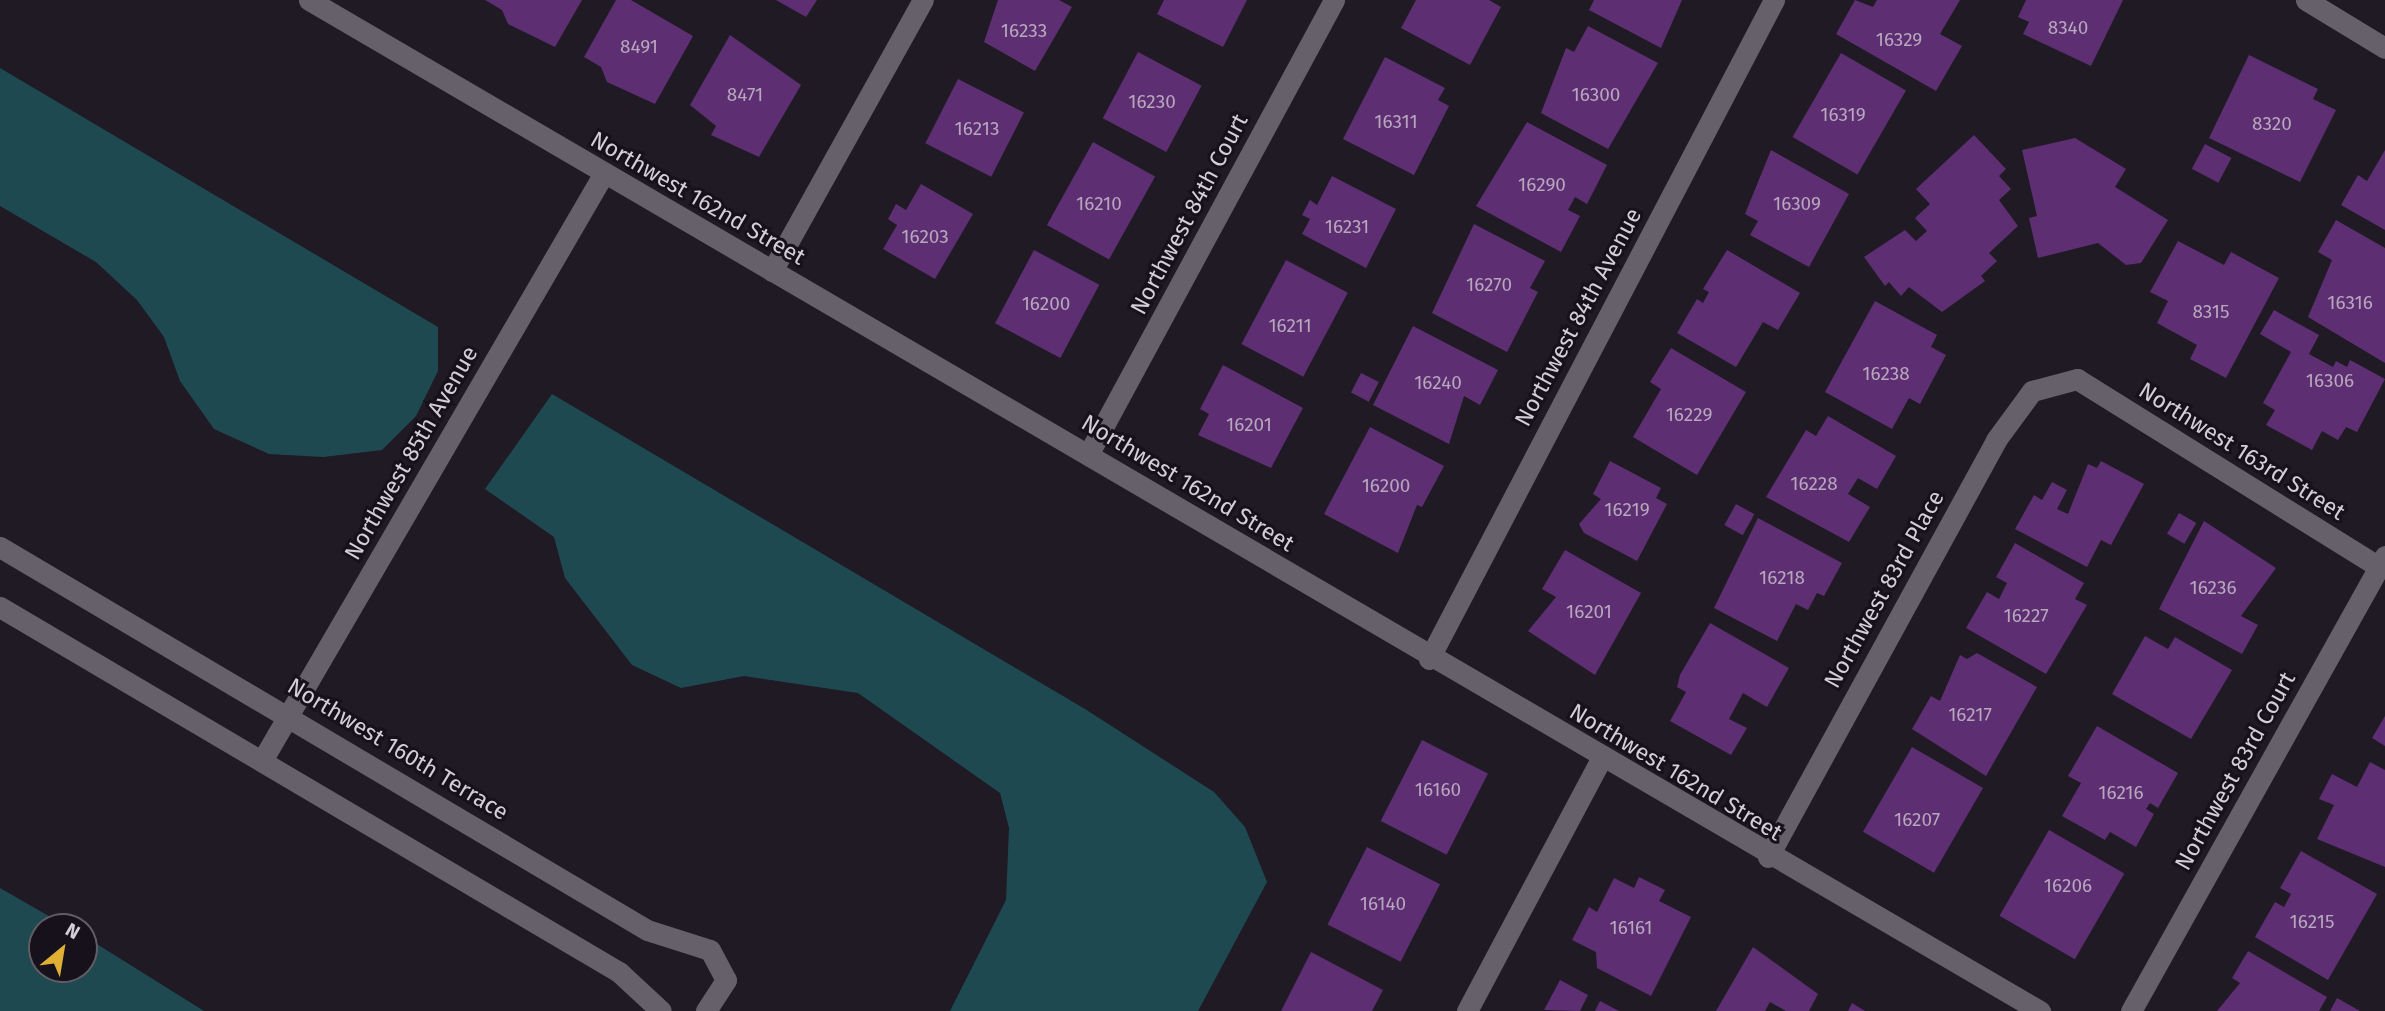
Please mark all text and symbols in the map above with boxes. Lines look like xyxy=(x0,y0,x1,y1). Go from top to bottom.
house number: 8340 xyxy=(2048,17,2088,39)
house number: 16233 xyxy=(1001,20,1047,42)
house number: 16329 xyxy=(1876,29,1922,51)
house number: 8491 xyxy=(620,36,658,58)
house number: 8471 xyxy=(727,84,763,106)
house number: 16300 xyxy=(1572,84,1620,106)
house number: 16230 xyxy=(1128,91,1176,113)
house number: 16319 xyxy=(1820,104,1866,126)
street label: Northwest 84th Court xyxy=(1124,109,1254,319)
house number: 16311 xyxy=(1374,111,1418,133)
house number: 8320 xyxy=(2252,113,2292,135)
house number: 16213 xyxy=(955,118,999,140)
street label: Northwest 162nd Street xyxy=(586,125,810,271)
house number: 16290 xyxy=(1518,174,1566,196)
house number: 16210 xyxy=(1076,193,1122,215)
house number: 16309 xyxy=(1773,193,1821,215)
street label: Northwest 84th Avenue xyxy=(1509,203,1647,431)
house number: 16231 xyxy=(1325,216,1369,238)
house number: 16203 xyxy=(901,226,949,248)
house number: 16270 xyxy=(1466,274,1512,296)
house number: 16316 xyxy=(2327,292,2373,314)
house number: 16200 xyxy=(1022,293,1070,315)
house number: 8315 xyxy=(2192,301,2230,323)
house number: 16211 xyxy=(1268,315,1312,337)
street label: Northwest 85th Avenue xyxy=(338,341,484,565)
house number: 16238 xyxy=(1862,363,1910,385)
house number: 16306 xyxy=(2306,370,2354,392)
house number: 16240 xyxy=(1414,372,1462,394)
street label: Northwest 163rd Street xyxy=(2134,376,2350,526)
house number: 16229 xyxy=(1666,404,1712,426)
street label: Northwest 162nd Street xyxy=(1077,409,1299,557)
house number: 16201 xyxy=(1226,414,1272,436)
house number: 16228 xyxy=(1790,473,1838,495)
house number: 16200 xyxy=(1362,475,1410,497)
street label: Northwest 83rd Place xyxy=(1818,485,1950,693)
house number: 16219 xyxy=(1604,499,1650,521)
house number: 16218 xyxy=(1759,567,1805,589)
house number: 16236 xyxy=(2189,577,2237,599)
house number: 16201 xyxy=(1566,601,1612,623)
house number: 16227 xyxy=(2003,605,2049,627)
street label: Northwest 83rd Court xyxy=(2169,667,2301,875)
street label: Northwest 160th Terrace xyxy=(283,672,513,826)
street label: Northwest 162nd Street xyxy=(1565,698,1787,846)
house number: 16217 xyxy=(1948,704,1992,726)
house number: 16160 xyxy=(1415,779,1461,801)
house number: 16216 xyxy=(2098,782,2144,804)
house number: 16207 xyxy=(1894,809,1940,831)
house number: 16206 xyxy=(2044,875,2092,897)
house number: 16140 xyxy=(1360,893,1406,915)
house number: 16215 xyxy=(2290,911,2334,933)
north arrow xyxy=(28,913,98,983)
house number: 16161 xyxy=(1609,917,1653,939)
text: N xyxy=(62,918,84,944)

